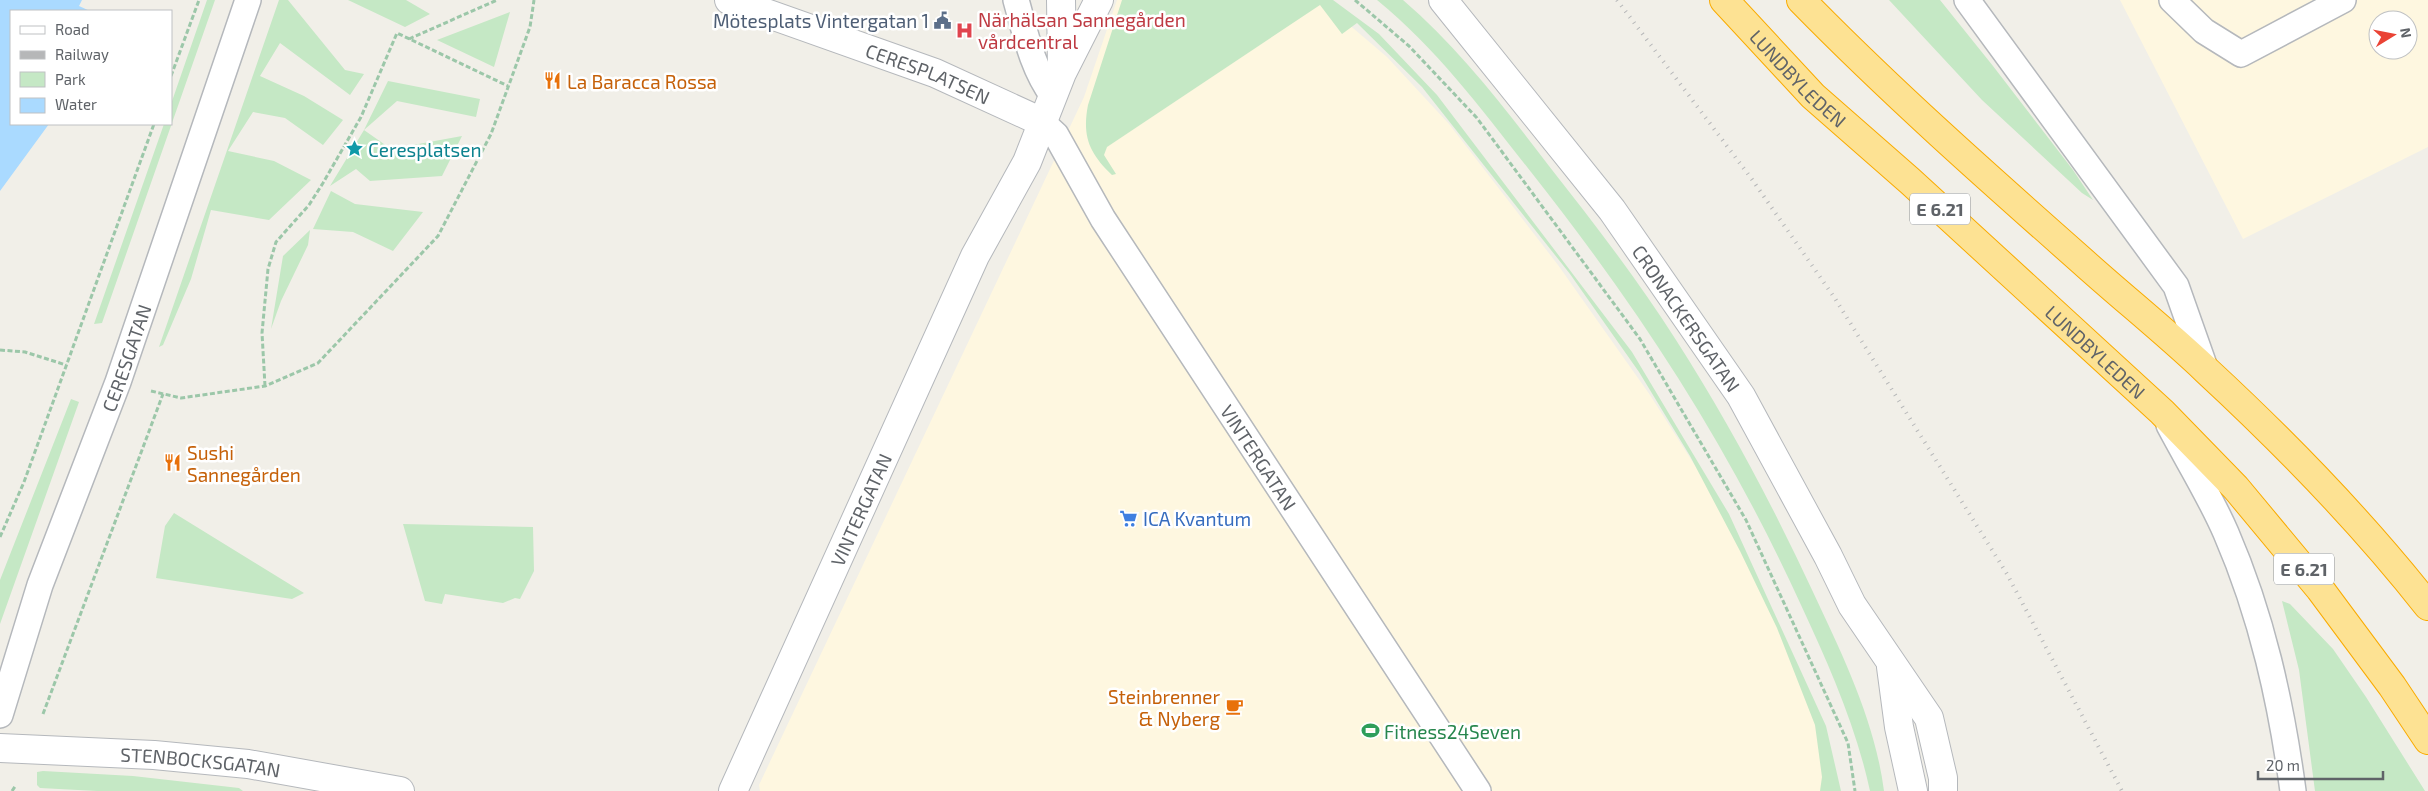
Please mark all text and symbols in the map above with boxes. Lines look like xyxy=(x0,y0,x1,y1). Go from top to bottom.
place label: Närhälsan Sannegården vårdcentral xyxy=(978,8,1186,53)
place label: Mötesplats Vintergatan 1 xyxy=(713,9,929,32)
legend xyxy=(10,10,172,125)
public building icon: Mötesplats Vintergatan 1 xyxy=(933,10,953,30)
north arrow xyxy=(2368,10,2418,60)
text: Road xyxy=(55,20,90,38)
hospital icon: Närhälsan Sannegården vårdcentral xyxy=(954,20,974,40)
street label: LUNDBYLEDEN xyxy=(1746,25,1851,132)
text: N xyxy=(2397,26,2416,39)
street label: CERESPLATSEN xyxy=(863,38,994,108)
text: Railway xyxy=(55,45,109,63)
text: Park xyxy=(55,70,86,88)
place label: La Baracca Rossa xyxy=(567,70,717,93)
restaurant icon: La Baracca Rossa xyxy=(543,71,563,91)
text: Water xyxy=(55,95,97,113)
place label: Ceresplatsen xyxy=(368,138,482,161)
place icon: Ceresplatsen xyxy=(344,139,364,159)
road number: E 6.21 xyxy=(1910,193,1970,224)
street label: CRONACKERSGATAN xyxy=(1628,240,1746,396)
street label: LUNDBYLEDEN xyxy=(2041,300,2151,403)
street label: CERESGATAN xyxy=(96,301,155,415)
street label: VINTERGATAN xyxy=(1216,400,1302,514)
place label: Sushi Sannegården xyxy=(187,441,301,486)
street label: VINTERGATAN xyxy=(825,450,896,569)
restaurant icon: Sushi Sannegården xyxy=(163,453,183,473)
place label: ICA Kvantum xyxy=(1143,507,1251,530)
supermarket icon: ICA Kvantum xyxy=(1119,508,1139,528)
road number: E 6.21 xyxy=(2274,554,2334,584)
place label: Steinbrenner & Nyberg xyxy=(1108,685,1220,730)
cafe icon: Steinbrenner & Nyberg xyxy=(1224,697,1244,717)
place label: Fitness24Seven xyxy=(1384,720,1521,743)
sports icon: Fitness24Seven xyxy=(1360,721,1380,741)
street label: STENBOCKSGATAN xyxy=(120,742,282,781)
scale bar xyxy=(2258,748,2383,780)
text: 20 m xyxy=(2266,756,2300,774)

